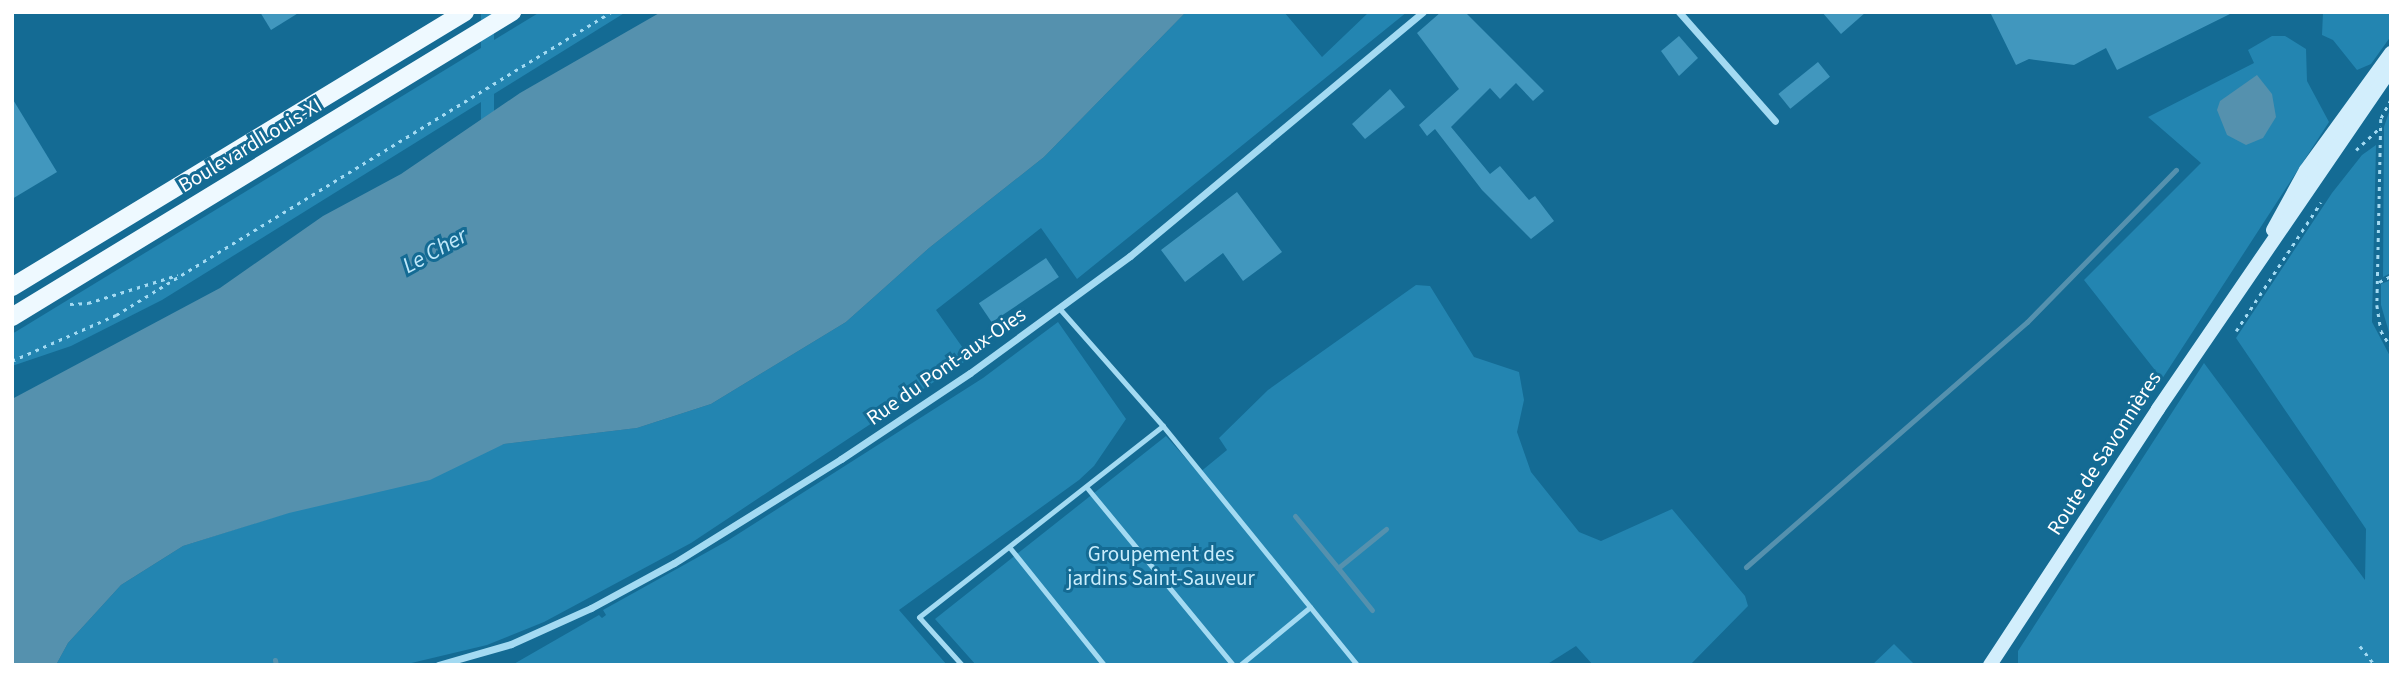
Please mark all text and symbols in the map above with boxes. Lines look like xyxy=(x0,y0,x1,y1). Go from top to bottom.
street label: Boulevard Louis-XI xyxy=(174,92,326,198)
water label: Le Cher xyxy=(398,222,472,280)
street label: Rue du Pont-aux-Oies xyxy=(862,302,1030,430)
street label: Route de Savonnières xyxy=(2042,366,2166,540)
park label: Groupement des jardins Saint-Sauveur xyxy=(1067,541,1255,591)

